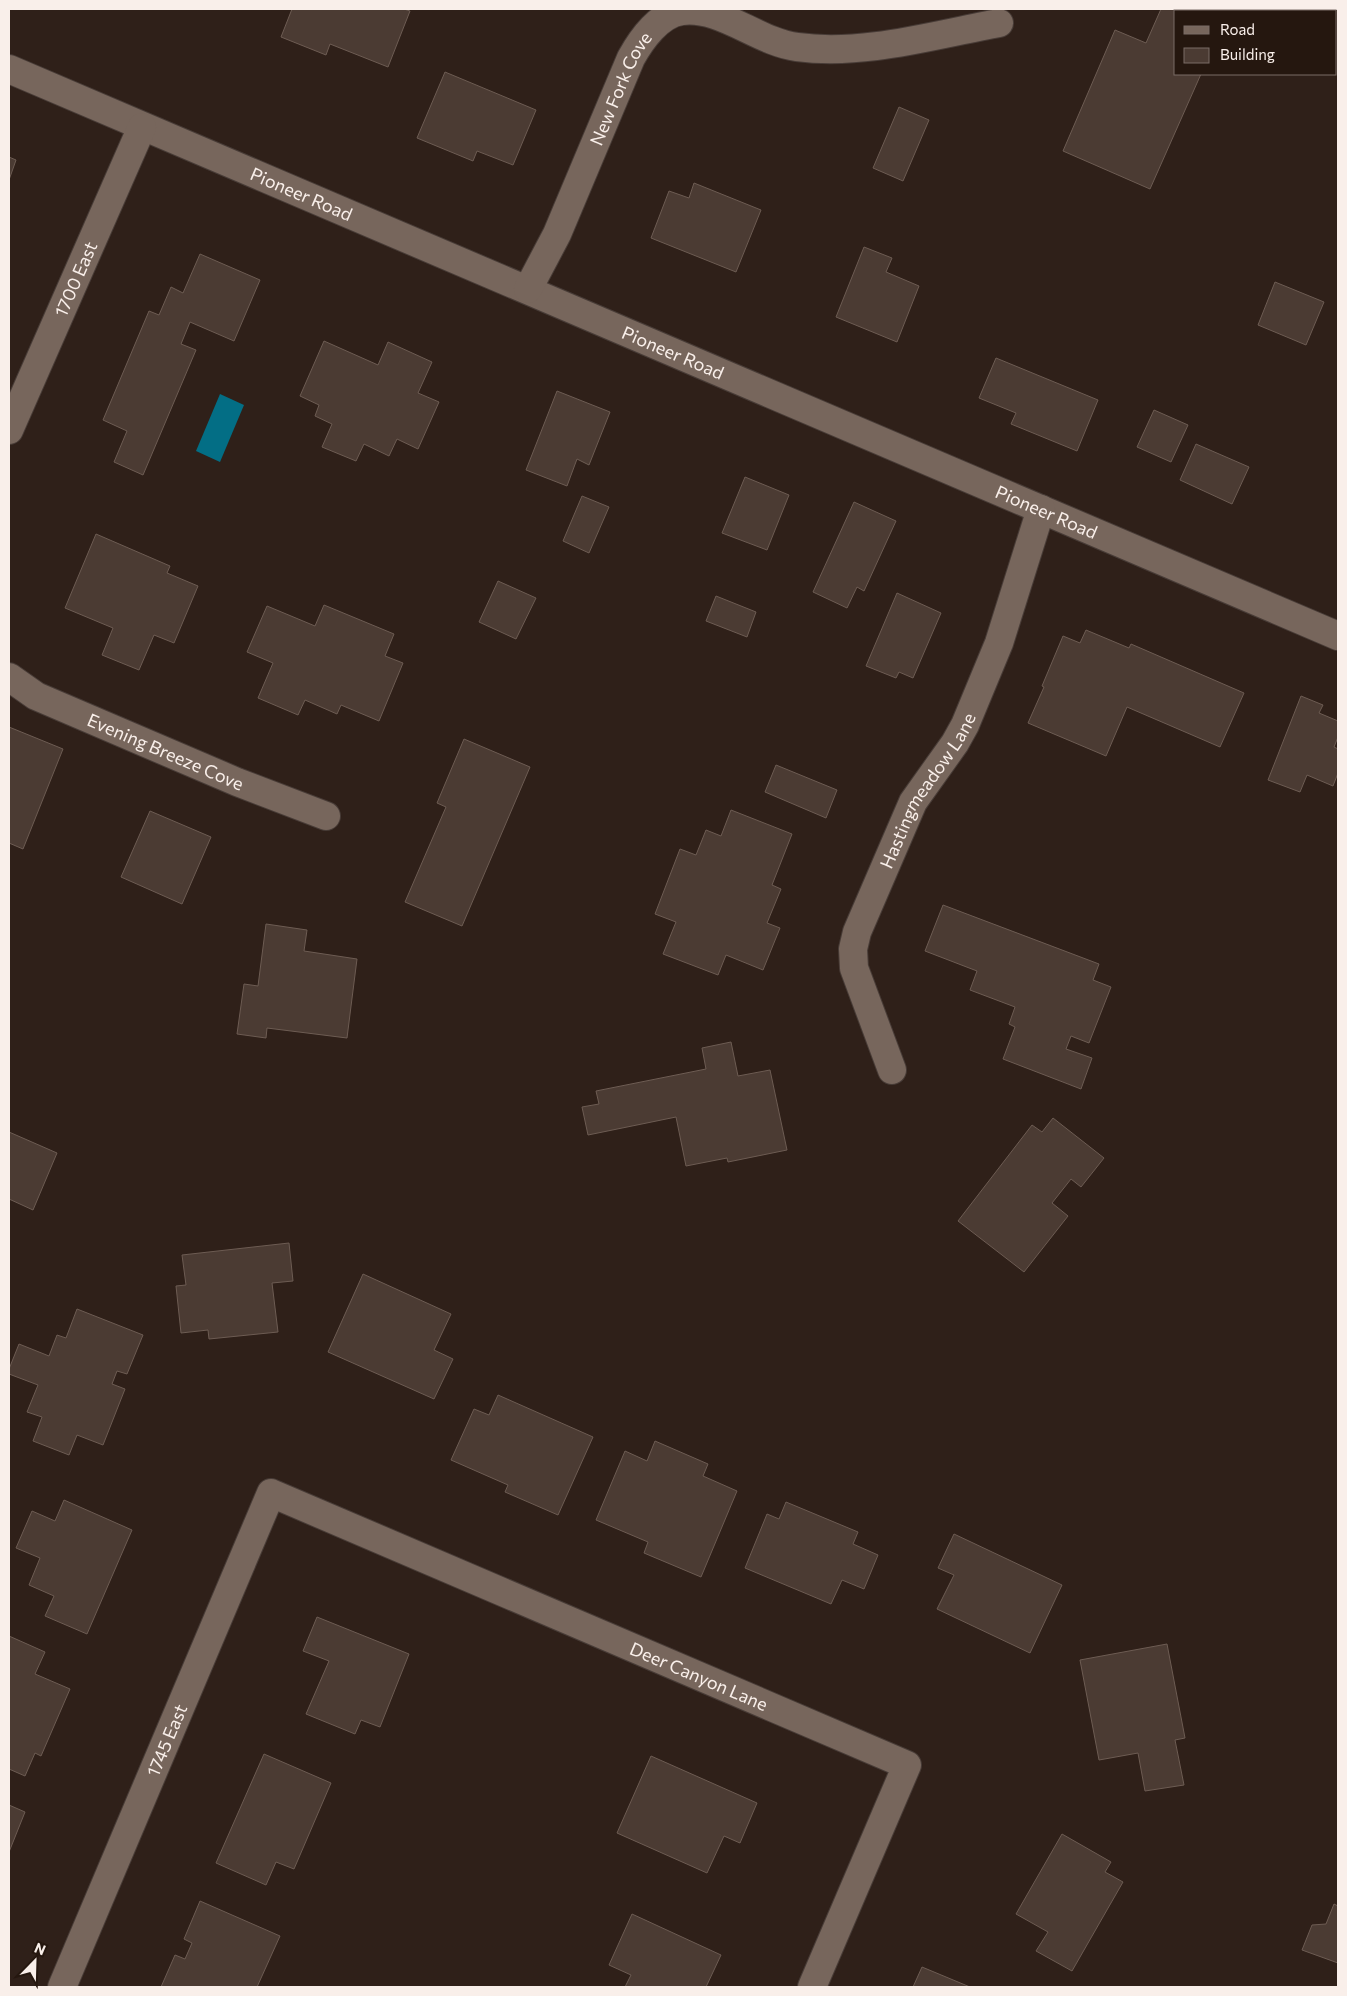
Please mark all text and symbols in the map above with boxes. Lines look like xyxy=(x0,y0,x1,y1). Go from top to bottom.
legend xyxy=(1174,10,1337,75)
text: Road xyxy=(1220,20,1255,38)
street label: New Fork Cove xyxy=(585,27,656,149)
text: Building xyxy=(1220,45,1275,63)
street label: Pioneer Road xyxy=(247,162,356,225)
street label: 1700 East xyxy=(49,238,101,320)
street label: Pioneer Road xyxy=(619,321,727,384)
street label: Pioneer Road xyxy=(992,480,1101,543)
street label: Evening Breeze Cove xyxy=(84,708,247,795)
street label: Hastingmeadow Lane xyxy=(875,710,980,872)
street label: Deer Canyon Lane xyxy=(627,1637,771,1715)
street label: 1745 East xyxy=(141,1701,191,1780)
north arrow xyxy=(10,1936,60,1986)
text: N xyxy=(32,1939,48,1958)

